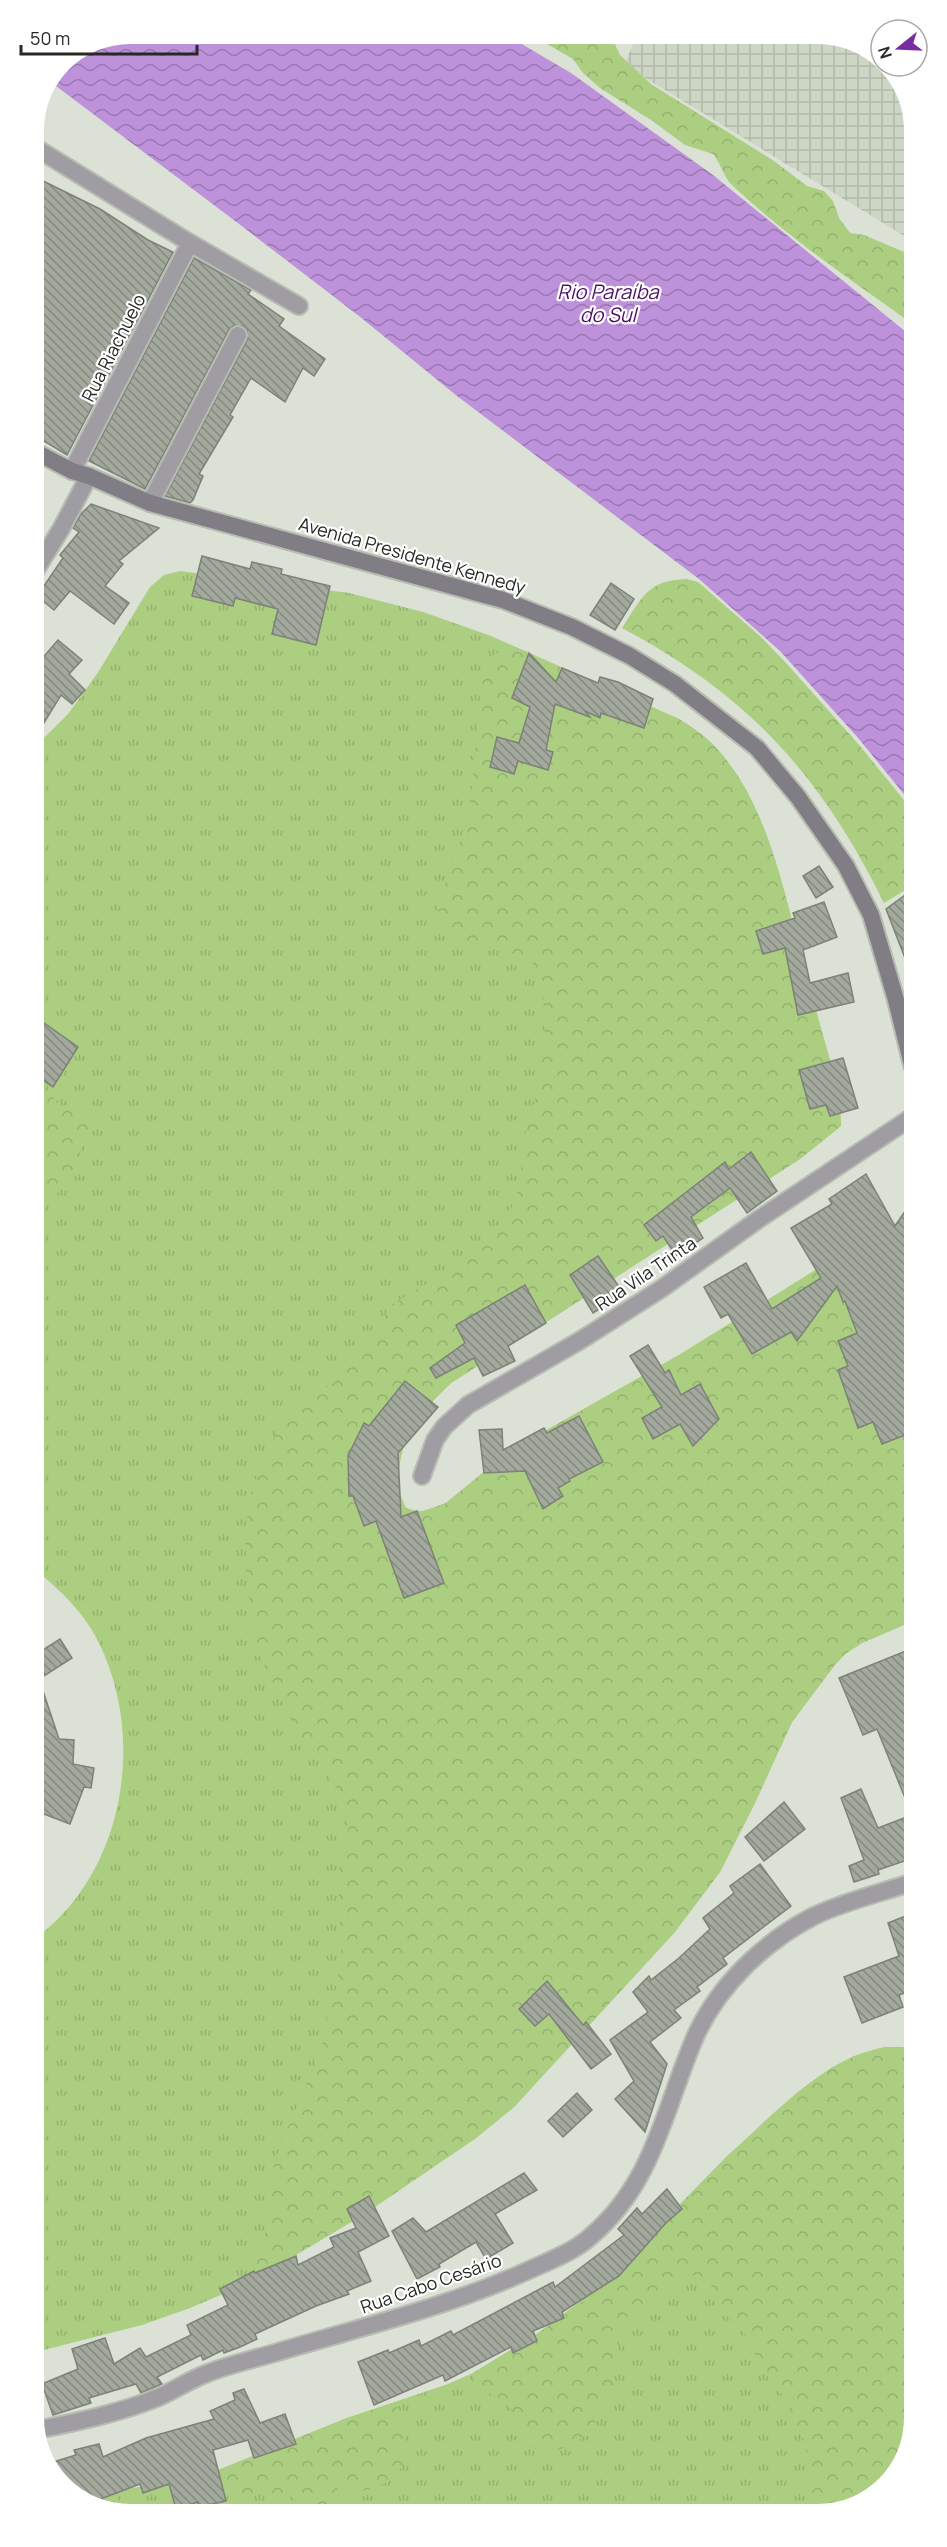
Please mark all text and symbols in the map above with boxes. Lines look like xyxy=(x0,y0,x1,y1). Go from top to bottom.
scale bar xyxy=(21,18,196,56)
north arrow xyxy=(869,18,929,78)
text: 50 m xyxy=(30,26,70,50)
text: N xyxy=(872,44,897,62)
water label: Rio Paraíba do Sul xyxy=(557,278,660,328)
street label: Rua Riachuelo xyxy=(76,290,151,406)
street label: Avenida Presidente Kennedy xyxy=(296,511,529,599)
street label: Rua Vila Trinta xyxy=(590,1231,700,1316)
street label: Rua Cabo Cesário xyxy=(357,2248,504,2318)

